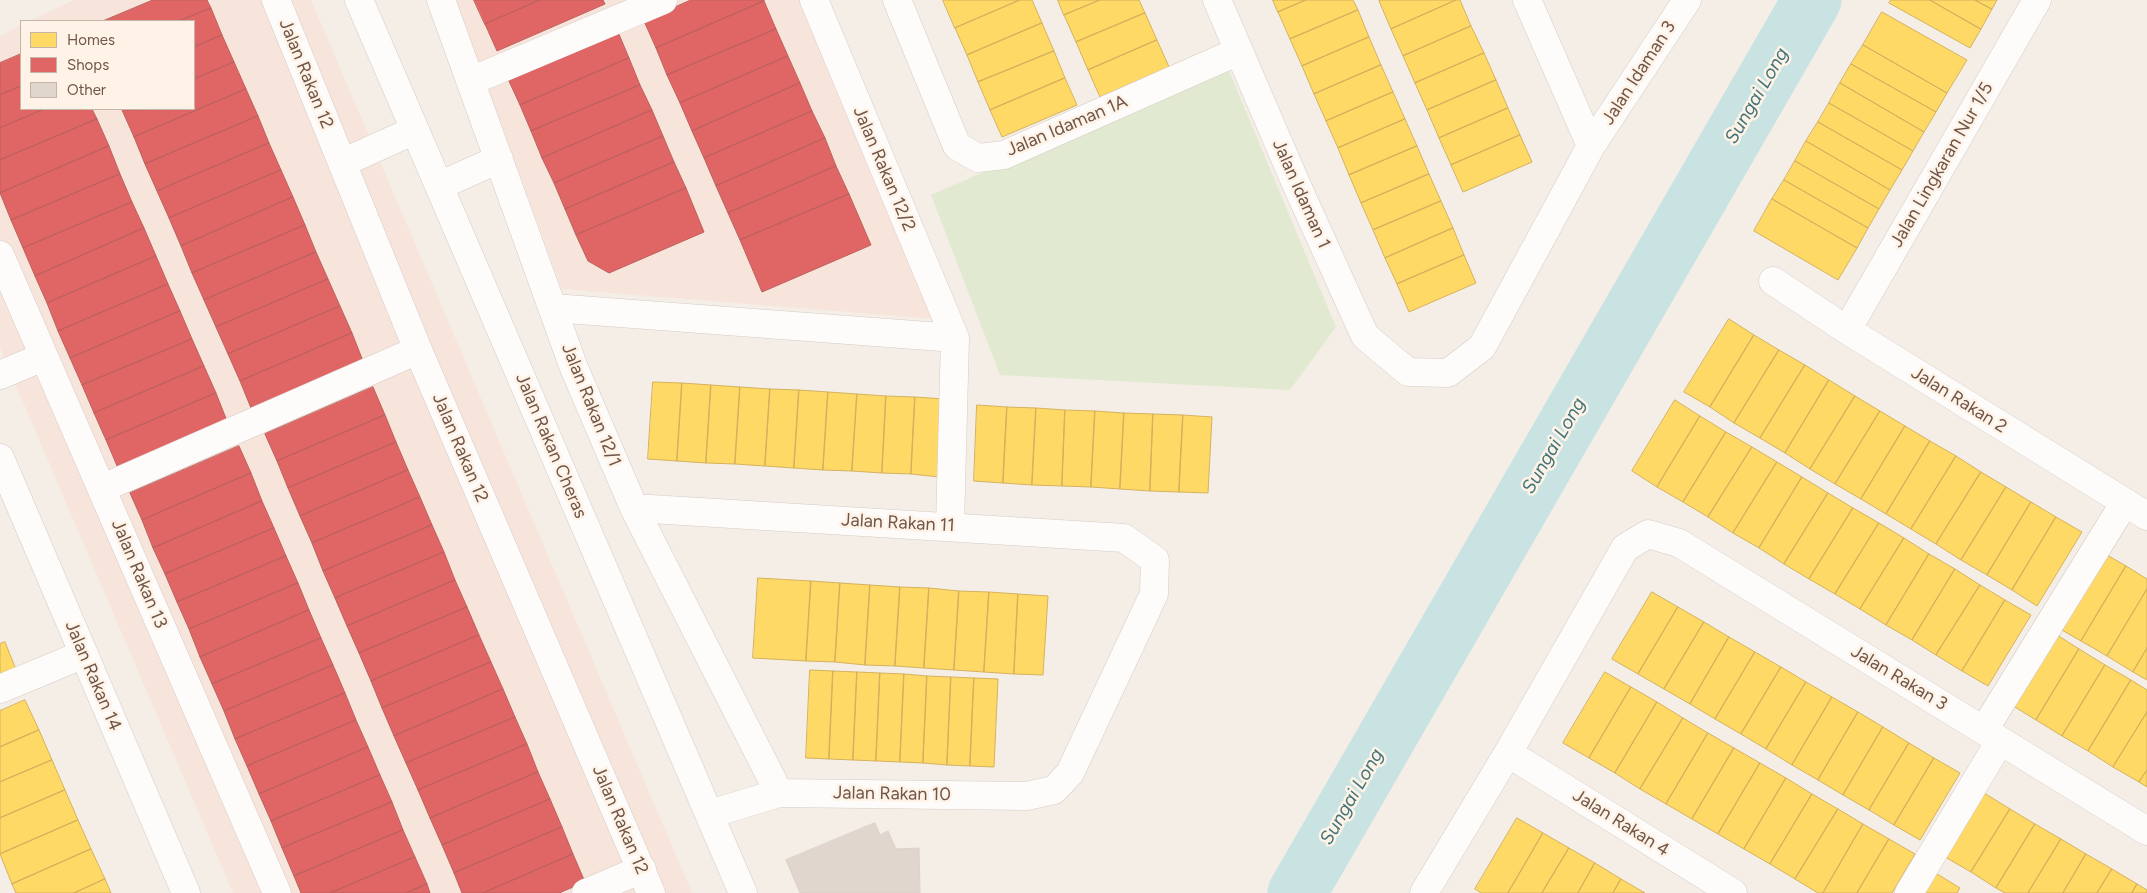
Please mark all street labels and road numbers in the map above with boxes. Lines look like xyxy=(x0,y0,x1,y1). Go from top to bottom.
street label: Jalan Rakan 12 xyxy=(274,16,338,132)
street label: Jalan Idaman 3 xyxy=(1597,17,1681,129)
street label: Jalan Lingkaran Nur 1/5 xyxy=(1886,79,1998,251)
street label: Jalan Idaman 1A xyxy=(1003,91,1131,161)
street label: Jalan Rakan 12/2 xyxy=(848,103,920,235)
street label: Jalan Idaman 1 xyxy=(1267,136,1335,252)
street label: Jalan Rakan 12/1 xyxy=(557,340,625,470)
street label: Jalan Rakan 2 xyxy=(1907,362,2011,438)
street label: Jalan Rakan Cheras xyxy=(511,370,591,522)
street label: Jalan Rakan 12 xyxy=(427,390,493,506)
street label: Jalan Rakan 11 xyxy=(841,509,955,537)
street label: Jalan Rakan 13 xyxy=(106,516,172,632)
street label: Jalan Rakan 14 xyxy=(60,618,126,734)
street label: Jalan Rakan 3 xyxy=(1847,641,1951,715)
street label: Jalan Rakan 12 xyxy=(587,762,653,878)
street label: Jalan Rakan 10 xyxy=(833,782,951,806)
street label: Jalan Rakan 4 xyxy=(1569,785,1673,861)

